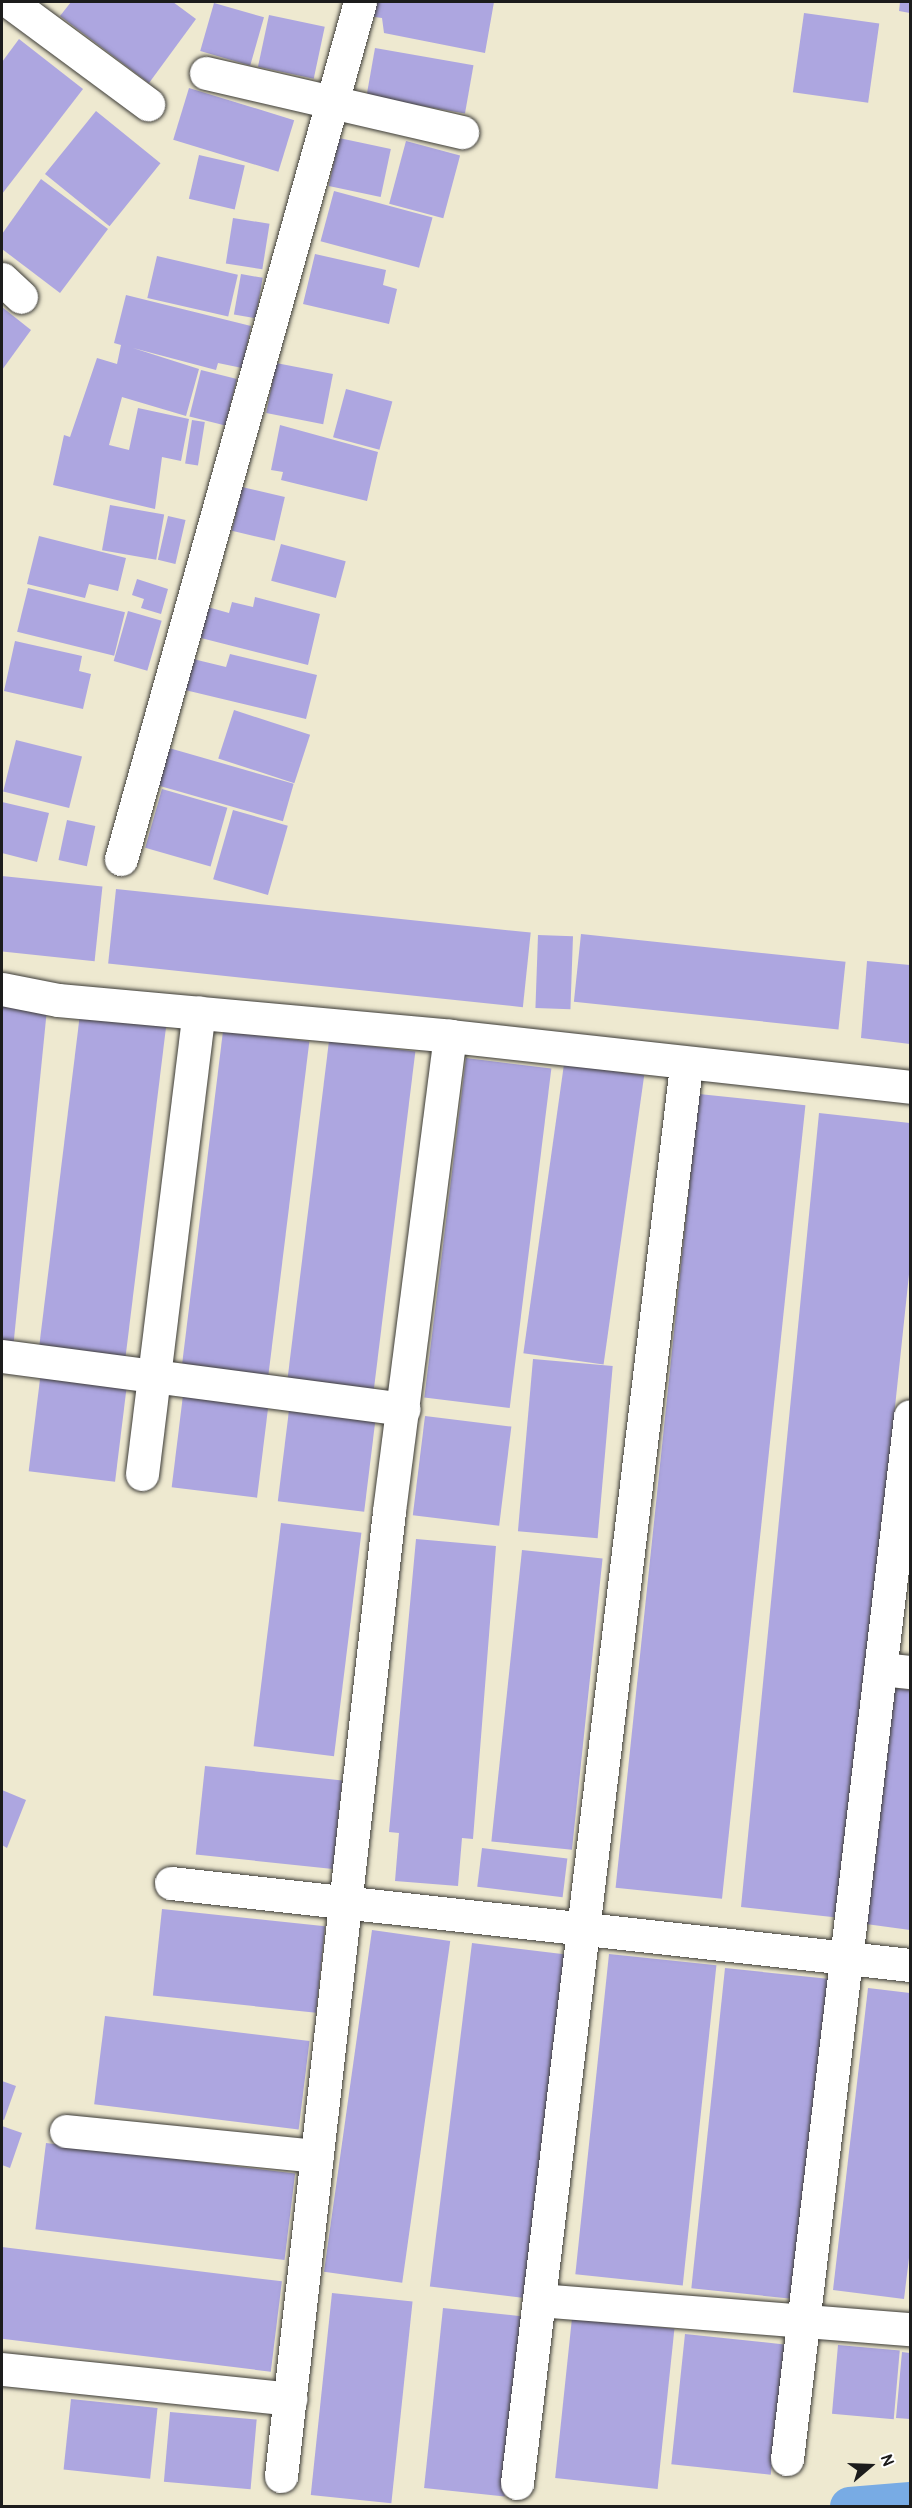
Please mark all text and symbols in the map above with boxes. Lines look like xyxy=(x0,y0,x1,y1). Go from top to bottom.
north arrow xyxy=(840,2436,900,2496)
text: N xyxy=(876,2452,898,2469)

